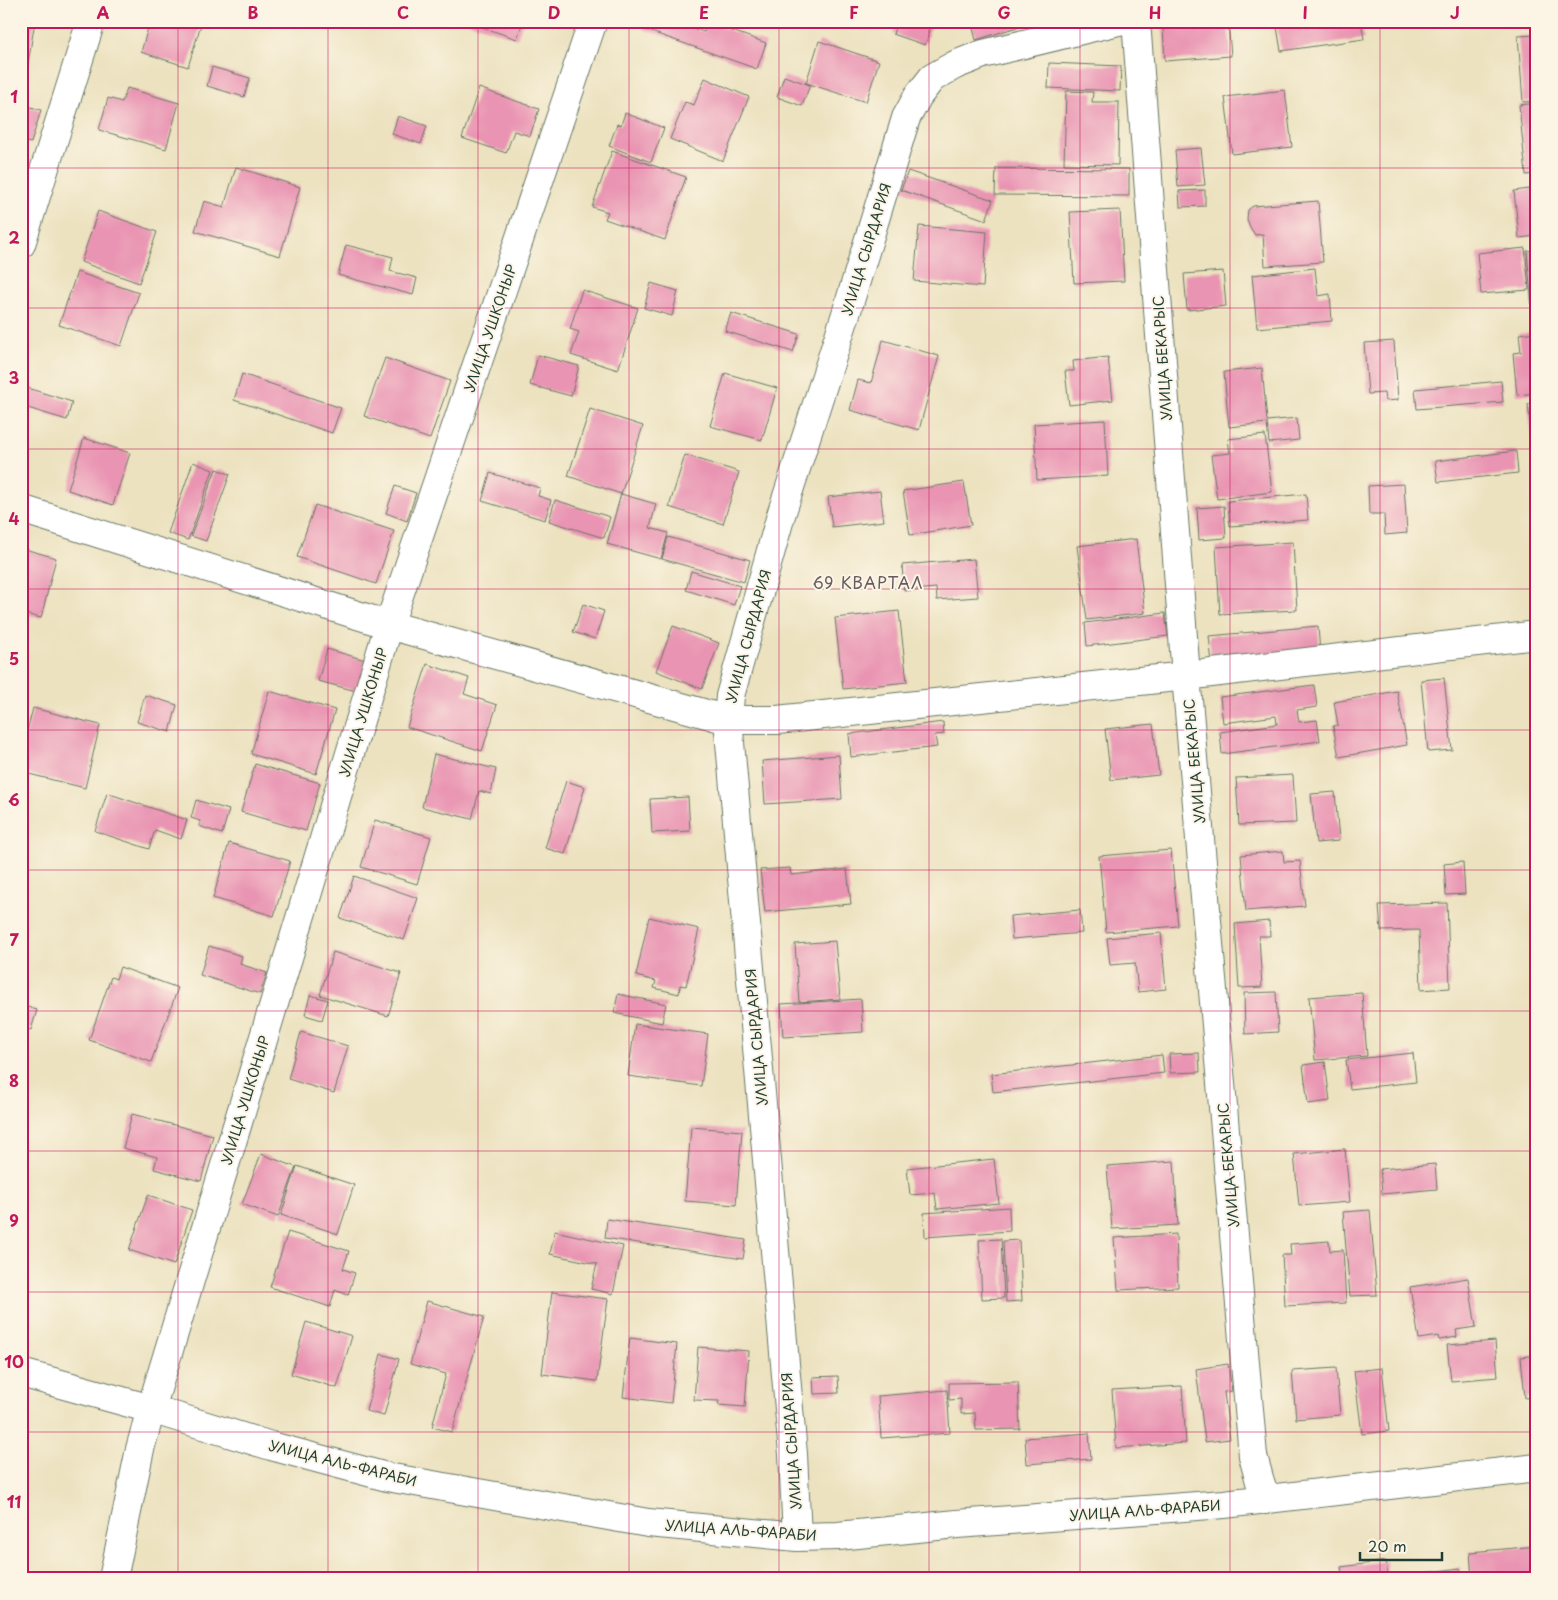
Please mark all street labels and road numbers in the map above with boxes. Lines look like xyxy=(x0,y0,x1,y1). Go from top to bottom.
street label: УЛИЦА СЫРДАРИЯ xyxy=(836,180,896,318)
street label: УЛИЦА УШКОНЫР xyxy=(458,261,522,395)
street label: УЛИЦА БЕКАРЫС xyxy=(1147,295,1177,421)
street label: УЛИЦА СЫРДАРИЯ xyxy=(720,567,776,705)
street label: УЛИЦА УШКОНЫР xyxy=(333,645,393,779)
street label: УЛИЦА БЕКАРЫС xyxy=(1178,698,1210,824)
street label: УЛИЦА СЫРДАРИЯ xyxy=(740,968,772,1106)
street label: УЛИЦА УШКОНЫР xyxy=(215,1033,275,1167)
street label: УЛИЦА БЕКАРЫС xyxy=(1212,1102,1244,1228)
street label: УЛИЦА СЫРДАРИЯ xyxy=(776,1372,806,1510)
street label: УЛИЦА АЛЬ-ФАРАБИ xyxy=(267,1434,419,1492)
street label: УЛИЦА АЛЬ-ФАРАБИ xyxy=(1069,1494,1221,1526)
street label: УЛИЦА АЛЬ-ФАРАБИ xyxy=(665,1514,817,1546)

